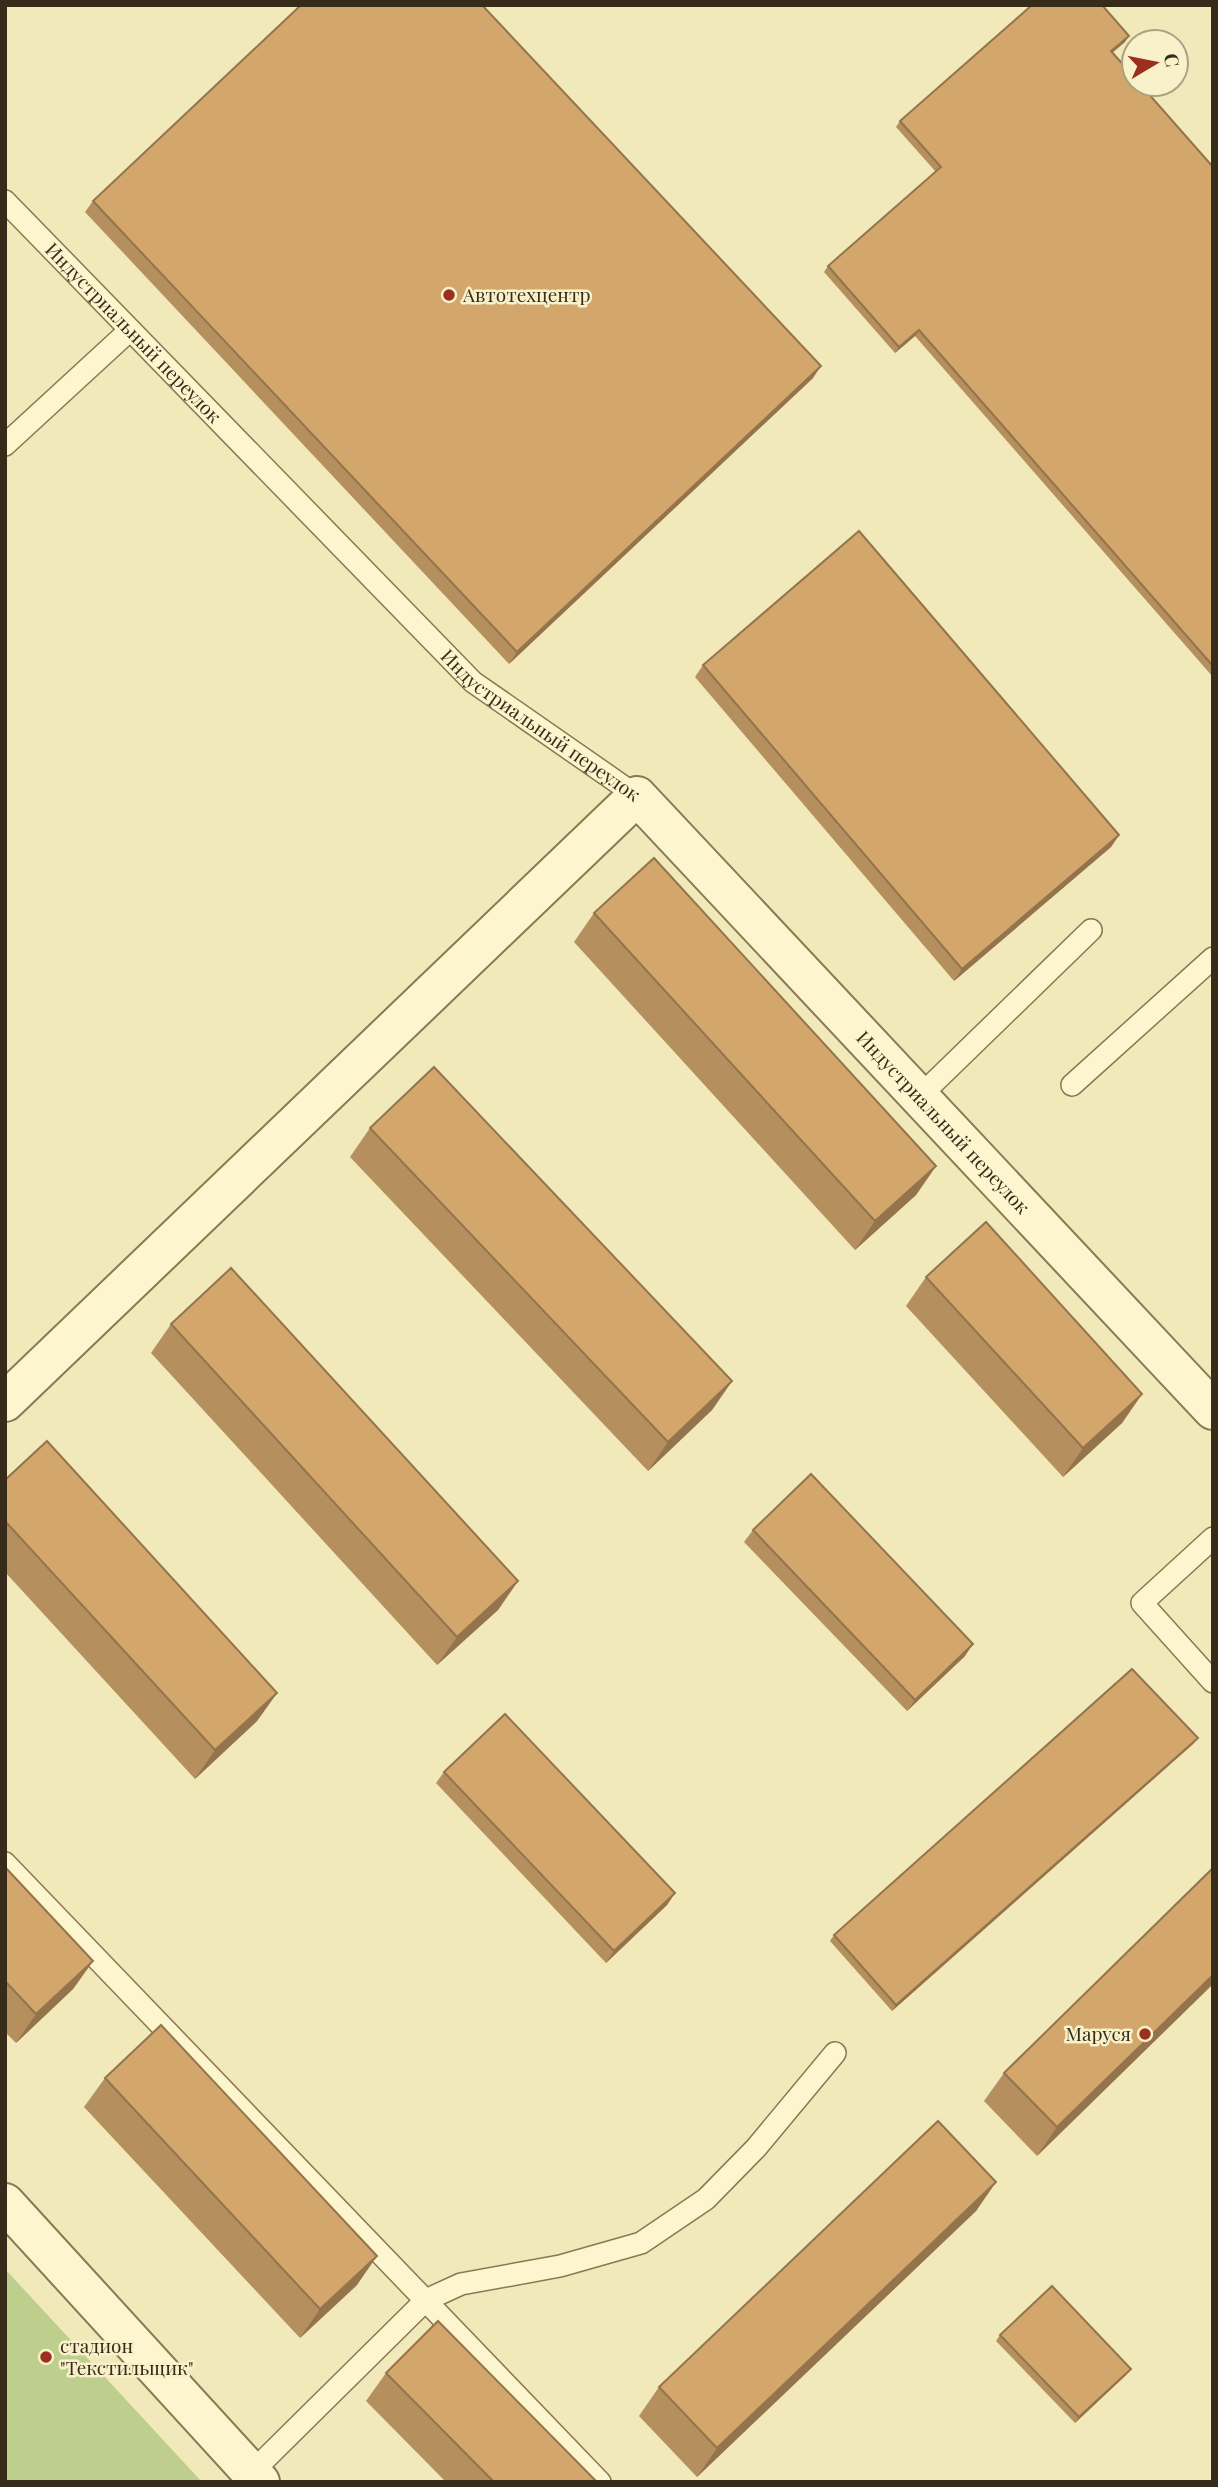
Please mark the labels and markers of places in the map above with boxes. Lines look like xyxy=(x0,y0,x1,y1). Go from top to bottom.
place label: Автотехцентр xyxy=(462,281,591,307)
marker: Автотехцентр xyxy=(441,287,457,303)
place label: Маруся xyxy=(1066,2020,1131,2046)
marker: Маруся xyxy=(1137,2026,1153,2042)
place label: стадион "Текстильщик" xyxy=(60,2332,194,2380)
marker: стадион "Текстильщик" xyxy=(38,2349,54,2365)

